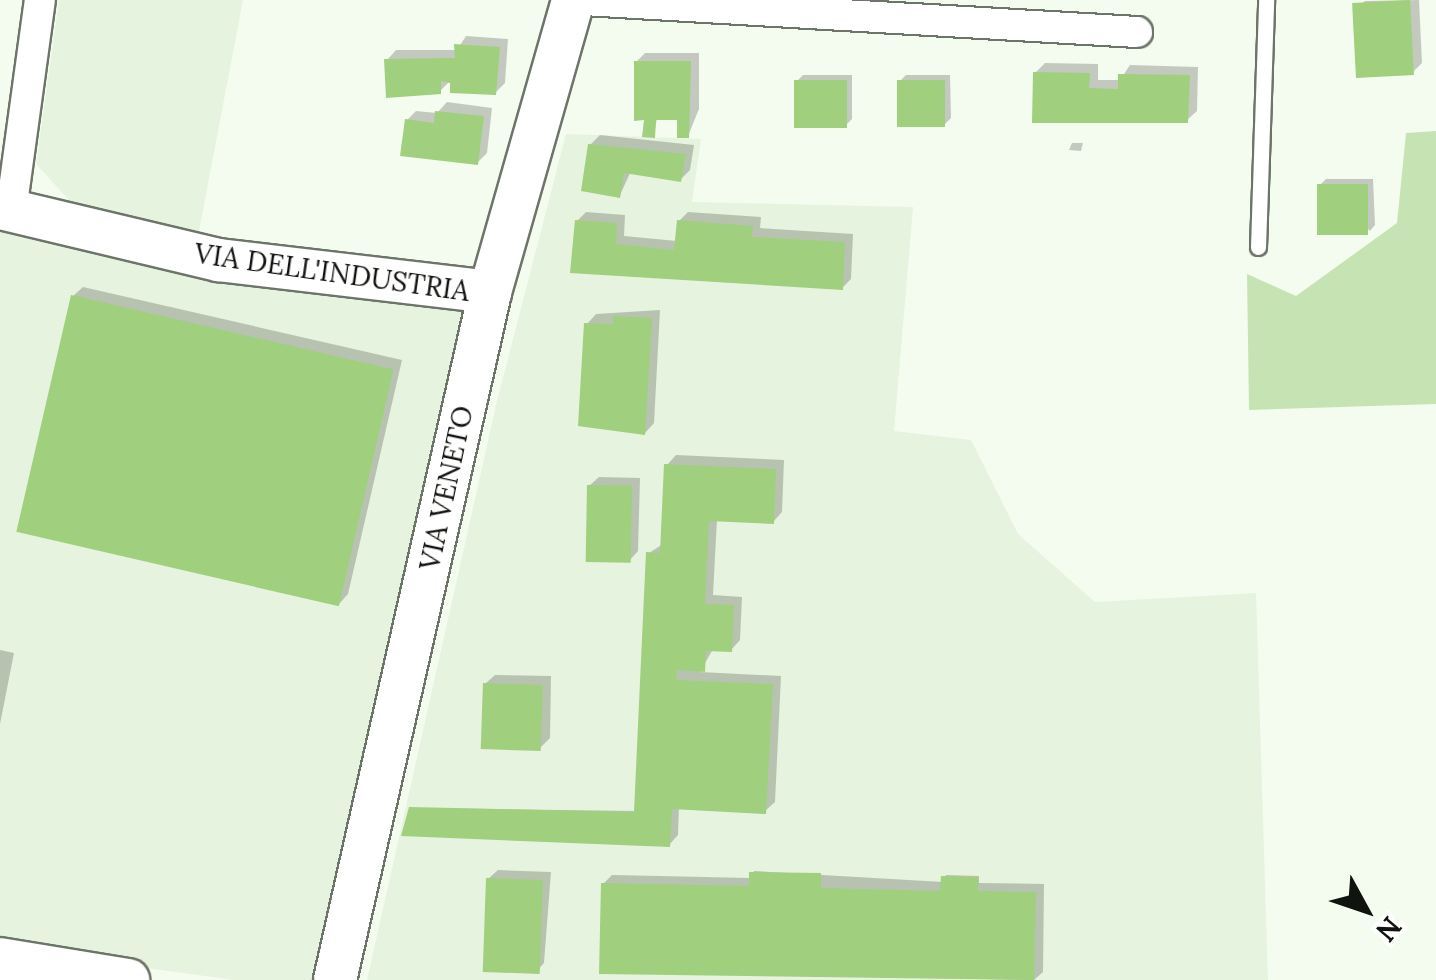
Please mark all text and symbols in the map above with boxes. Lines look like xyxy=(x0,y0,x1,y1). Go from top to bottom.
street label: VIA DELL'INDUSTRIA xyxy=(192,236,472,308)
street label: VIA VENETO xyxy=(412,403,480,573)
north arrow xyxy=(1316,860,1416,960)
text: N xyxy=(1368,909,1410,949)

